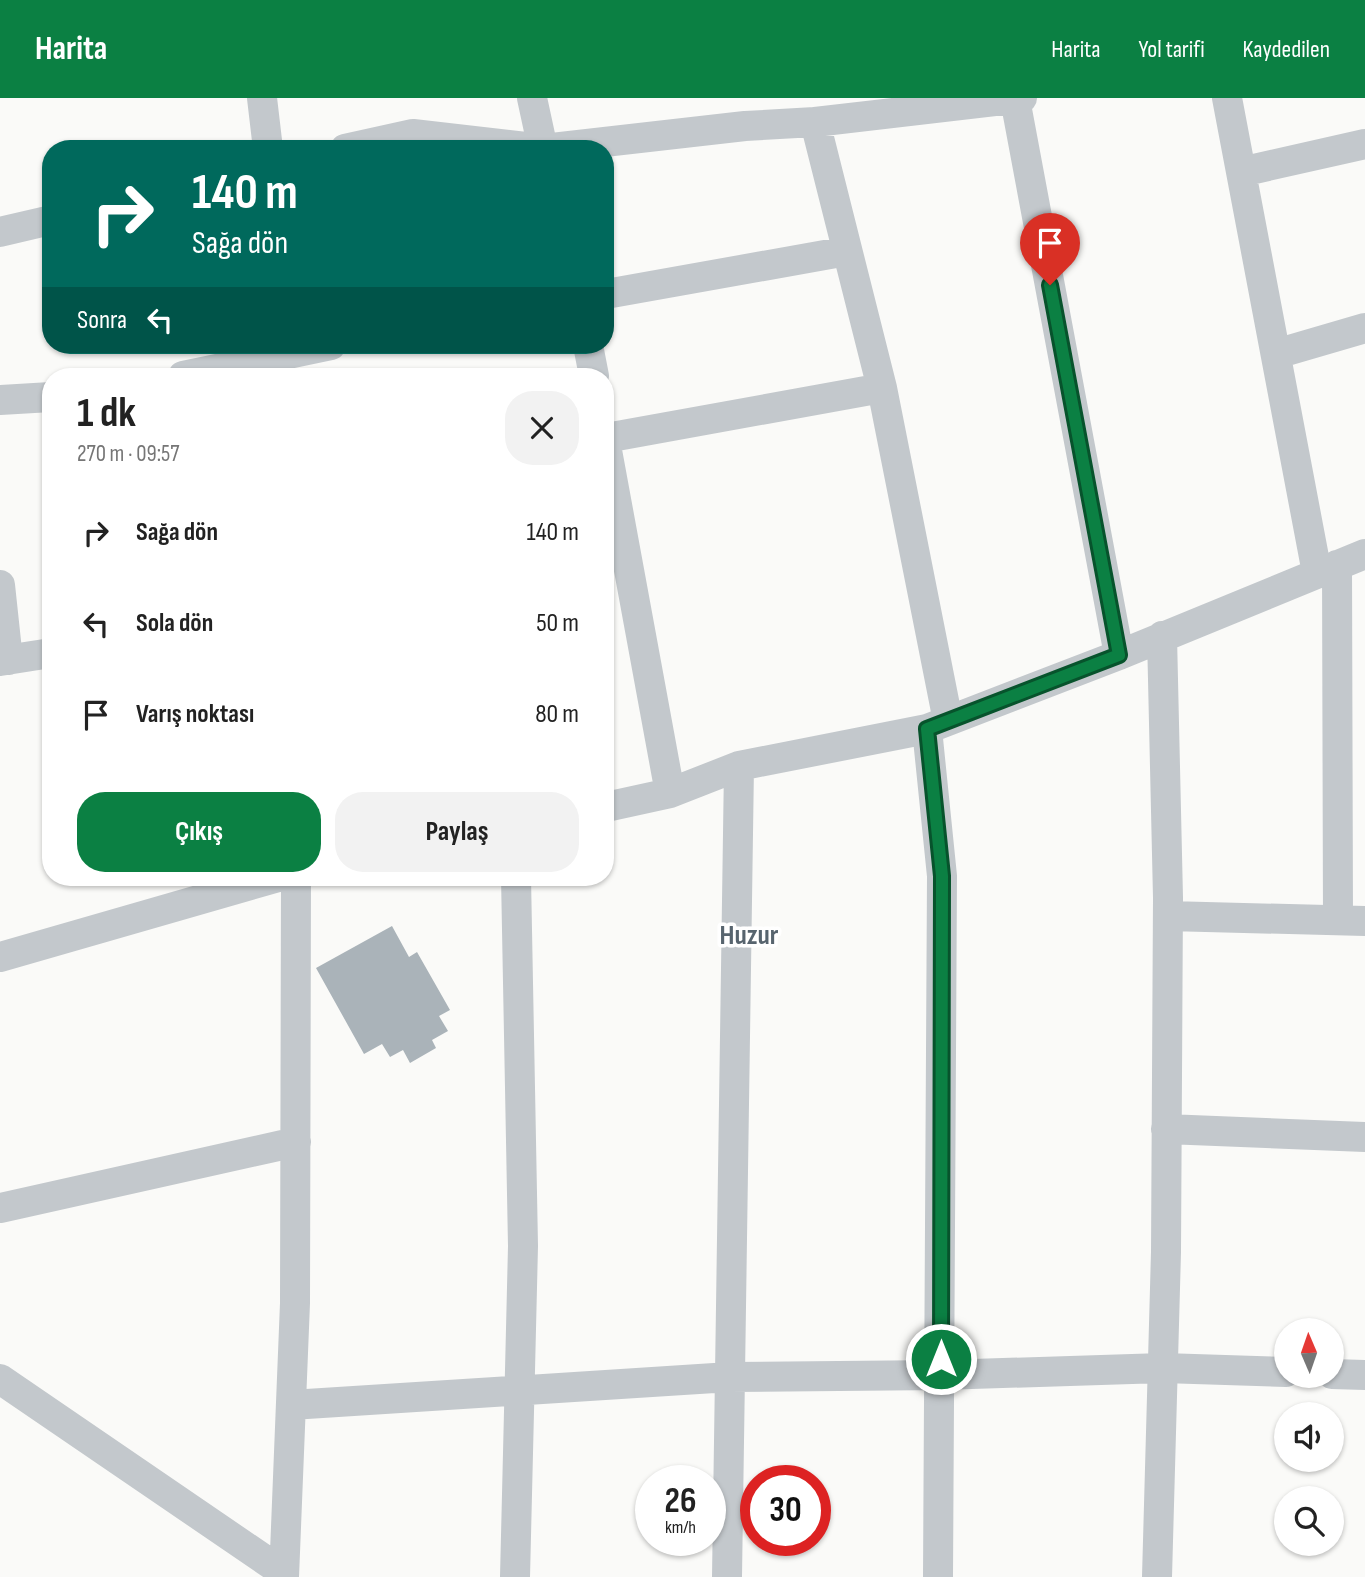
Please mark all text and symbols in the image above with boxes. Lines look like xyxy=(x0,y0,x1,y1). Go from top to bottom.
text: Harita xyxy=(35,29,107,69)
text: Harita xyxy=(1051,35,1101,64)
text: Yol tarifi xyxy=(1139,35,1205,64)
text: Kaydedilen xyxy=(1243,35,1330,64)
text: 140 m xyxy=(192,164,298,223)
icon: right xyxy=(77,168,168,259)
pin xyxy=(1020,213,1080,285)
text: Sağa dön xyxy=(192,224,288,263)
icon: arrive xyxy=(1031,224,1069,262)
icon: left xyxy=(141,301,179,339)
text: Sonra xyxy=(77,305,127,336)
text: 1 dk xyxy=(77,388,136,439)
button: close xyxy=(505,391,579,465)
text: 270 m · 09:57 xyxy=(77,440,179,468)
icon: right xyxy=(77,514,115,552)
text: Sağa dön xyxy=(136,517,218,548)
text: 140 m xyxy=(527,517,579,548)
icon: left xyxy=(77,605,115,643)
text: Sola dön xyxy=(136,608,213,639)
text: 50 m xyxy=(536,608,579,639)
icon: arrive xyxy=(77,696,115,734)
text: Varış noktası xyxy=(136,699,254,730)
text: 80 m xyxy=(535,699,579,730)
button: Çıkış xyxy=(77,792,321,872)
button: Paylaş xyxy=(335,792,579,872)
district label: Huzur xyxy=(720,919,779,952)
north arrow xyxy=(1274,1318,1344,1388)
map controls xyxy=(1274,1318,1344,1556)
position arrow xyxy=(904,1322,978,1396)
button: sound xyxy=(1274,1402,1344,1472)
speed limit sign: 30 xyxy=(740,1465,831,1556)
text: 26 xyxy=(665,1480,696,1523)
button: search xyxy=(1274,1486,1344,1556)
text: km/h xyxy=(665,1517,696,1538)

